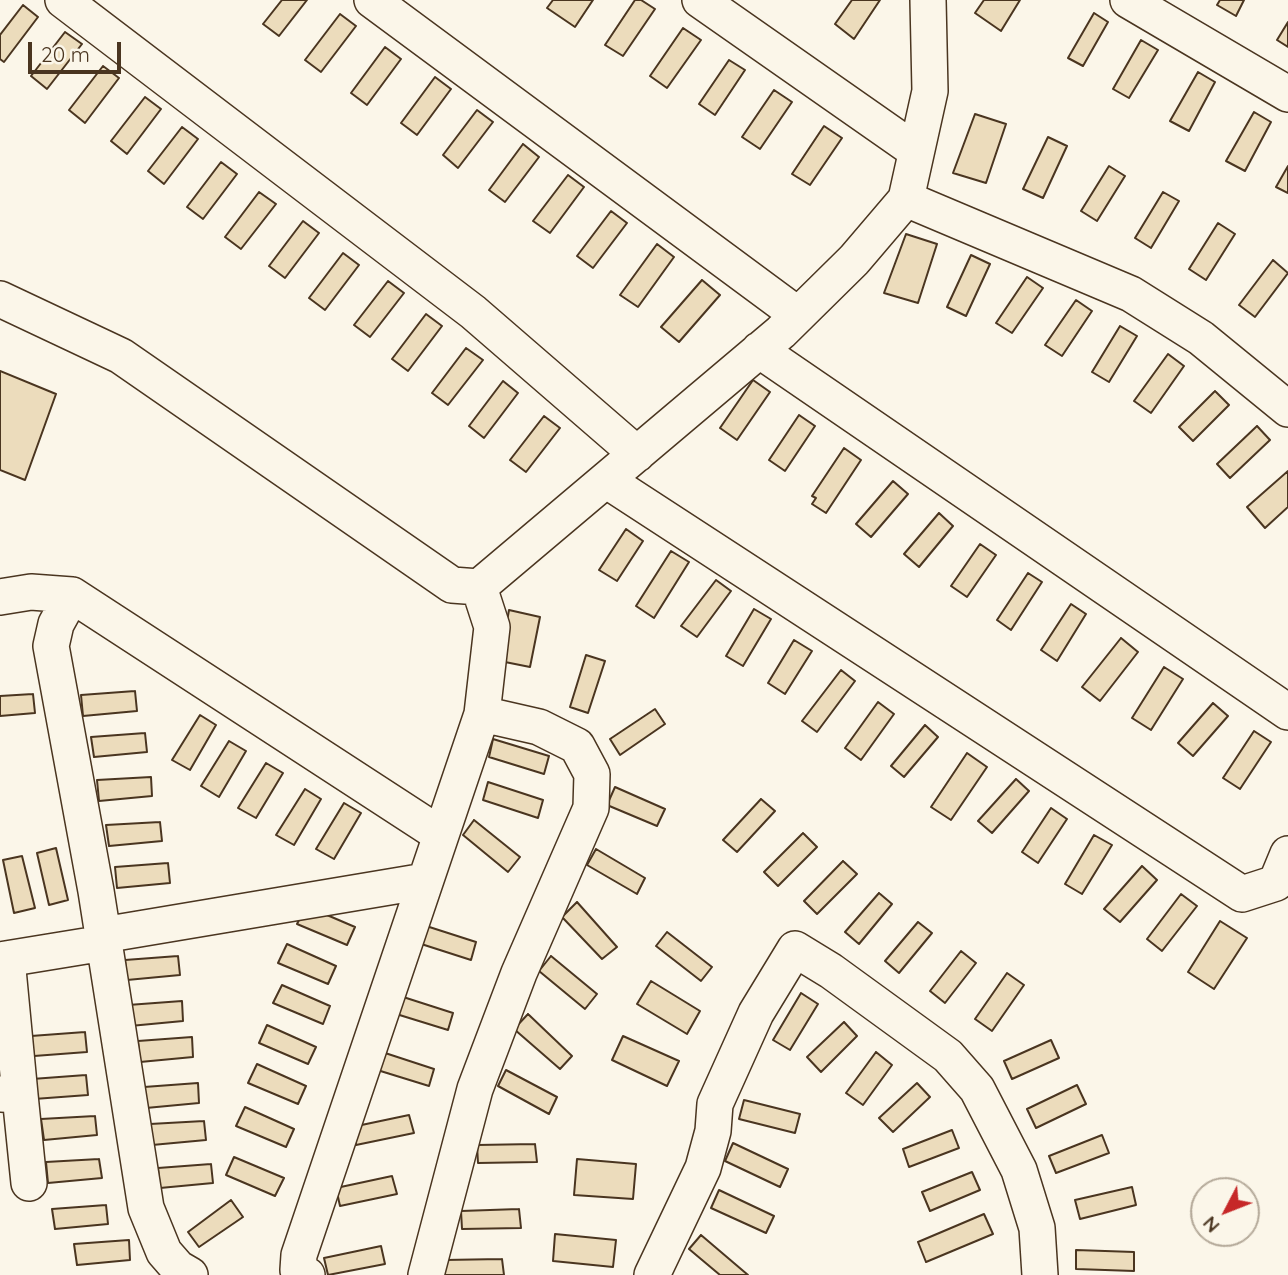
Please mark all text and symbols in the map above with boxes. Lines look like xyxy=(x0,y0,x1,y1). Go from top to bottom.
scale bar xyxy=(32,28,124,72)
text: 20 m xyxy=(41,41,90,67)
north arrow xyxy=(1190,1177,1260,1247)
text: N xyxy=(1197,1211,1224,1238)

